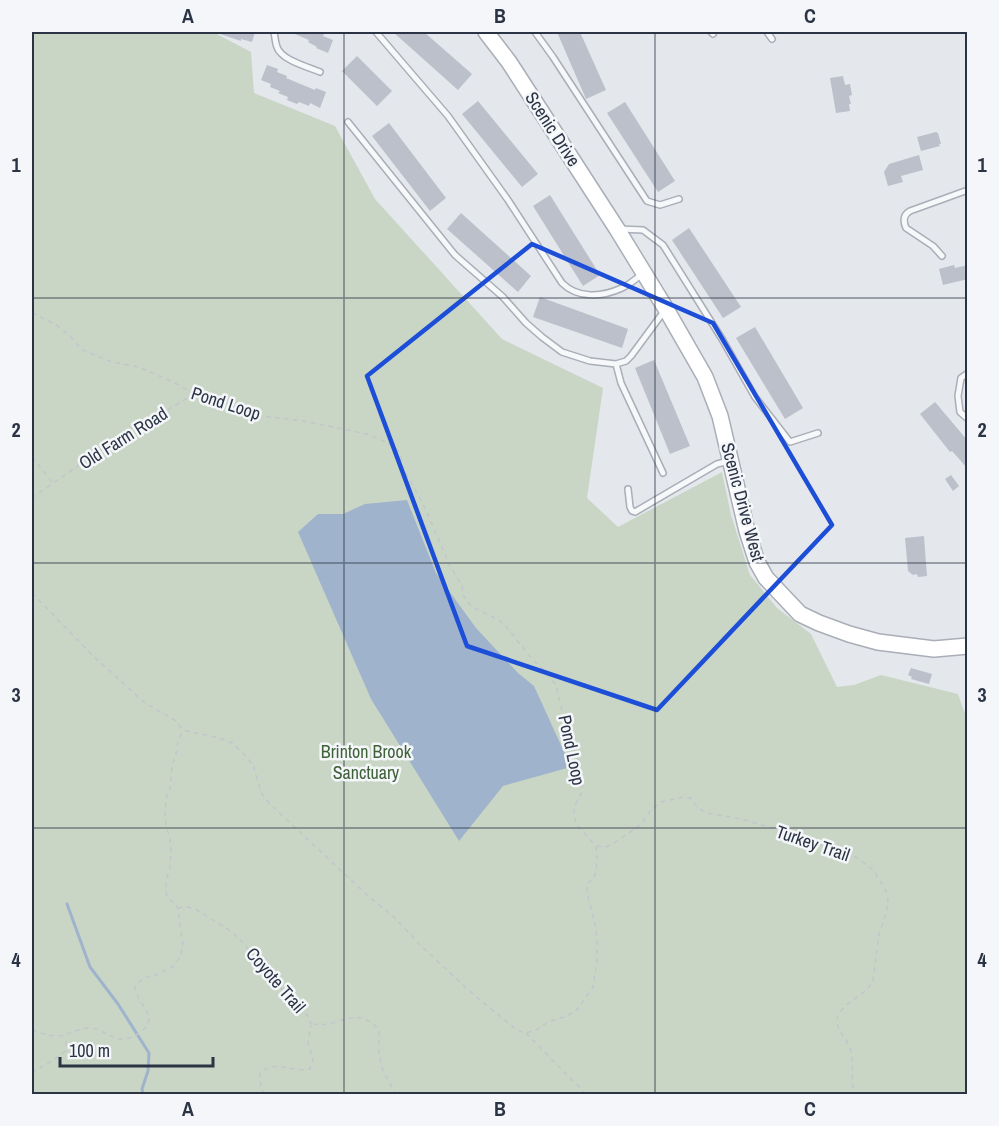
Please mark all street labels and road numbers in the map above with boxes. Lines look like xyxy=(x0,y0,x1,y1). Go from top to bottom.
street label: Scenic Drive xyxy=(520,87,586,171)
street label: Pond Loop xyxy=(188,380,264,426)
street label: Old Farm Road xyxy=(74,401,172,475)
street label: Scenic Drive West xyxy=(715,440,771,564)
street label: Pond Loop xyxy=(552,712,592,788)
street label: Turkey Trail xyxy=(773,819,853,867)
street label: Coyote Trail xyxy=(240,942,312,1018)

